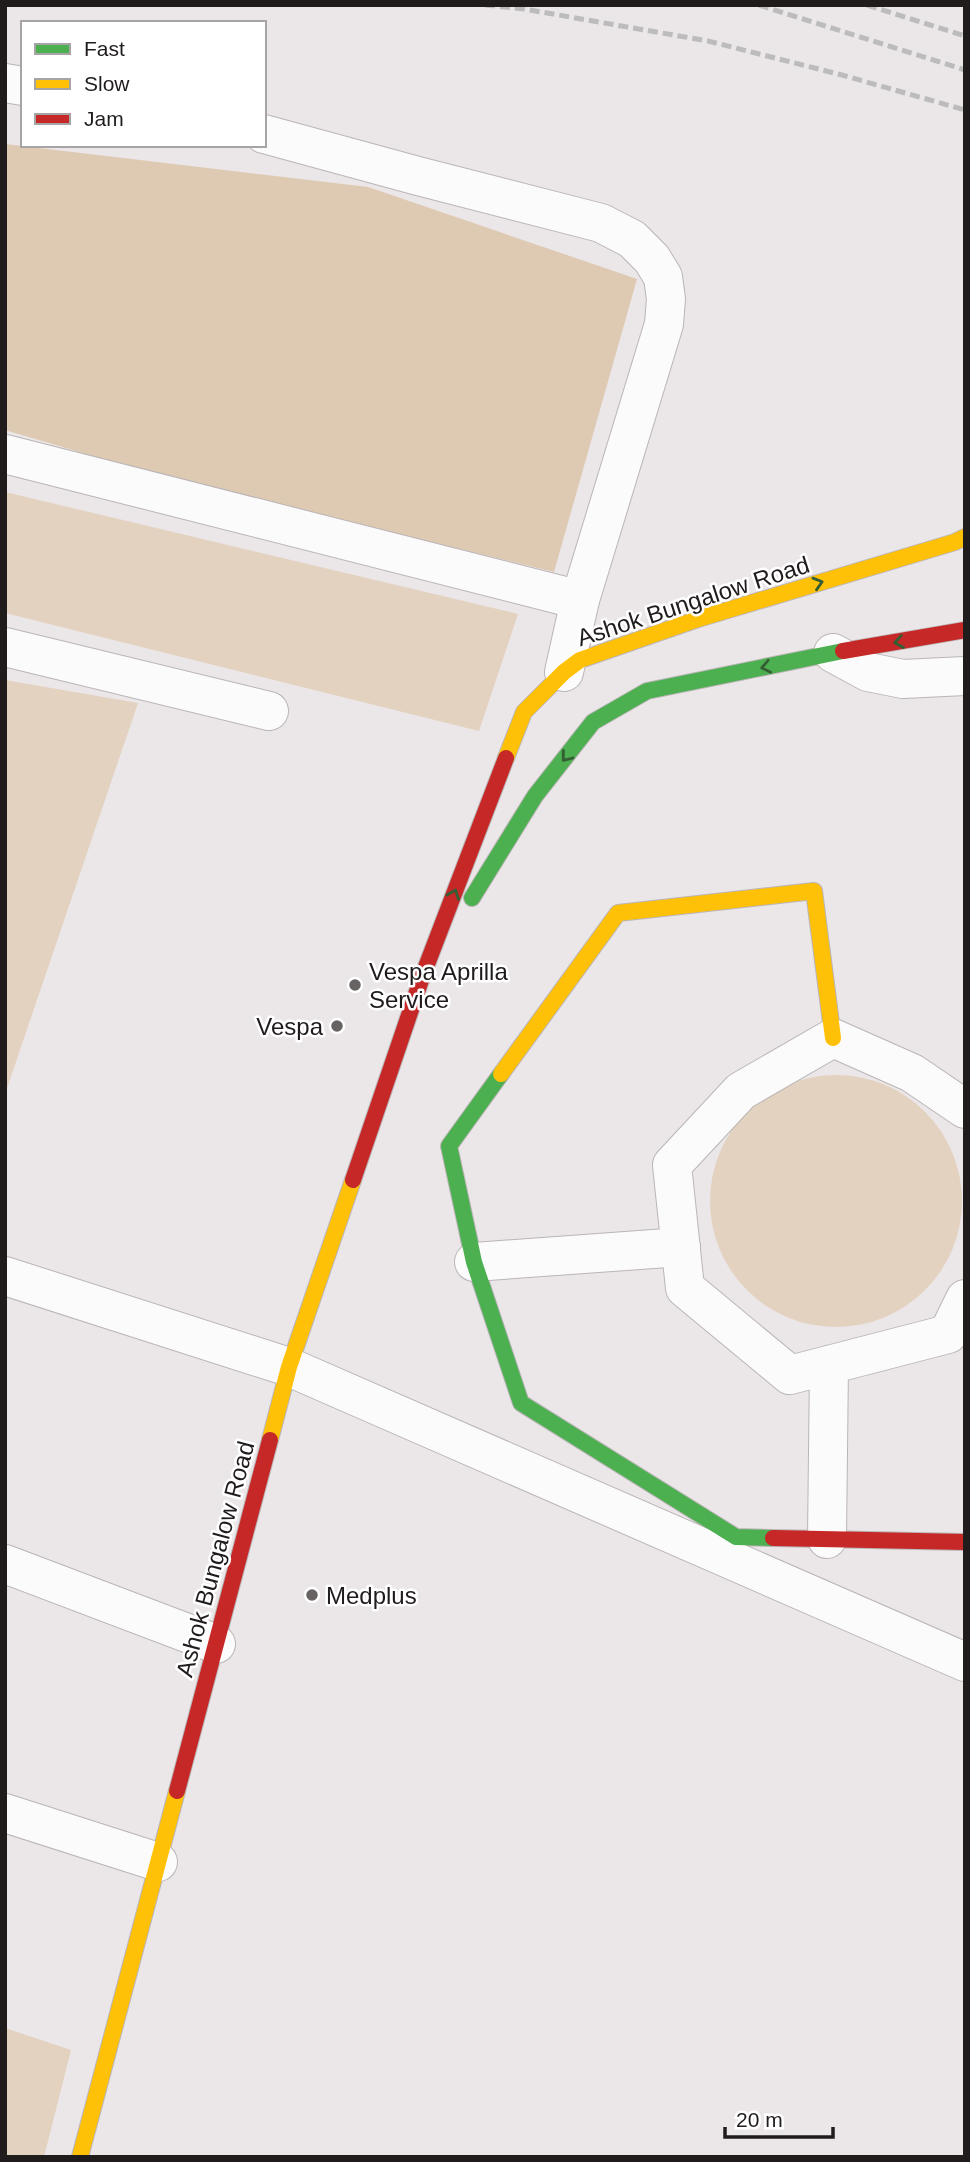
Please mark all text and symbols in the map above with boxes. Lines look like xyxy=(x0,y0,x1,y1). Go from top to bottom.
legend xyxy=(21,21,266,147)
text: Fast xyxy=(84,37,125,60)
text: Slow xyxy=(84,72,130,95)
text: Jam xyxy=(84,107,124,130)
street label: Ashok Bungalow Road xyxy=(573,551,813,651)
one-way arrow xyxy=(812,577,824,592)
one-way arrow xyxy=(893,633,905,648)
one-way arrow xyxy=(760,658,772,673)
one-way arrow xyxy=(561,749,574,761)
one-way arrow xyxy=(446,888,460,900)
place label: Vespa Aprilla Service xyxy=(369,958,508,1013)
marker: Vespa Aprilla Service xyxy=(347,977,363,993)
place label: Vespa xyxy=(256,1013,324,1040)
marker: Vespa xyxy=(329,1018,345,1034)
street label: Ashok Bungalow Road xyxy=(171,1438,259,1680)
place label: Medplus xyxy=(326,1582,417,1609)
marker: Medplus xyxy=(304,1587,320,1603)
scale bar xyxy=(725,2096,834,2140)
text: 20 m xyxy=(736,2108,783,2131)

